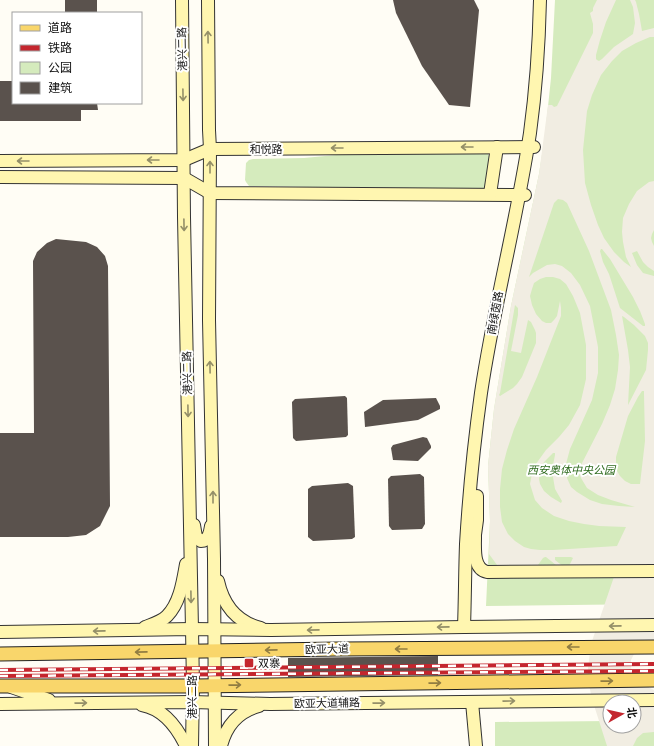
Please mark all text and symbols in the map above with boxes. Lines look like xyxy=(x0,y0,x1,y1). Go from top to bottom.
legend xyxy=(12,12,142,104)
text: 道路 xyxy=(48,18,72,36)
street label: 港兴二路 xyxy=(173,27,189,71)
one-way arrow xyxy=(204,31,212,44)
text: 铁路 xyxy=(48,38,72,56)
text: 公园 xyxy=(48,58,72,76)
text: 建筑 xyxy=(48,78,72,96)
one-way arrow xyxy=(179,88,187,101)
street label: 和悦路 xyxy=(250,140,283,156)
one-way arrow xyxy=(461,143,474,151)
one-way arrow xyxy=(331,145,344,152)
one-way arrow xyxy=(147,156,160,164)
one-way arrow xyxy=(17,157,30,164)
one-way arrow xyxy=(206,161,214,174)
one-way arrow xyxy=(180,218,188,231)
street label: 南绿茵路 xyxy=(482,290,506,336)
street label: 港兴二路 xyxy=(178,351,194,395)
one-way arrow xyxy=(206,361,214,374)
one-way arrow xyxy=(184,404,192,417)
park label: 西安奥体中央公园 xyxy=(527,461,617,477)
one-way arrow xyxy=(209,491,217,504)
one-way arrow xyxy=(188,590,195,603)
one-way arrow xyxy=(609,622,622,630)
one-way arrow xyxy=(437,624,450,631)
one-way arrow xyxy=(307,626,320,633)
one-way arrow xyxy=(93,627,106,634)
street label: 欧亚大道 xyxy=(305,640,349,656)
one-way arrow xyxy=(567,643,580,651)
one-way arrow xyxy=(395,645,408,653)
one-way arrow xyxy=(265,646,278,654)
one-way arrow xyxy=(135,648,148,656)
place label: 双寨 xyxy=(258,654,280,670)
marker: 双寨 xyxy=(243,657,255,669)
street label: 港兴二路 xyxy=(183,675,199,719)
one-way arrow xyxy=(600,677,613,685)
one-way arrow xyxy=(428,679,441,686)
one-way arrow xyxy=(228,681,241,689)
street label: 欧亚大道辅路 xyxy=(294,693,360,711)
north arrow xyxy=(602,694,642,734)
one-way arrow xyxy=(502,697,515,705)
one-way arrow xyxy=(74,699,87,707)
one-way arrow xyxy=(372,699,385,707)
text: 北 xyxy=(624,706,642,719)

